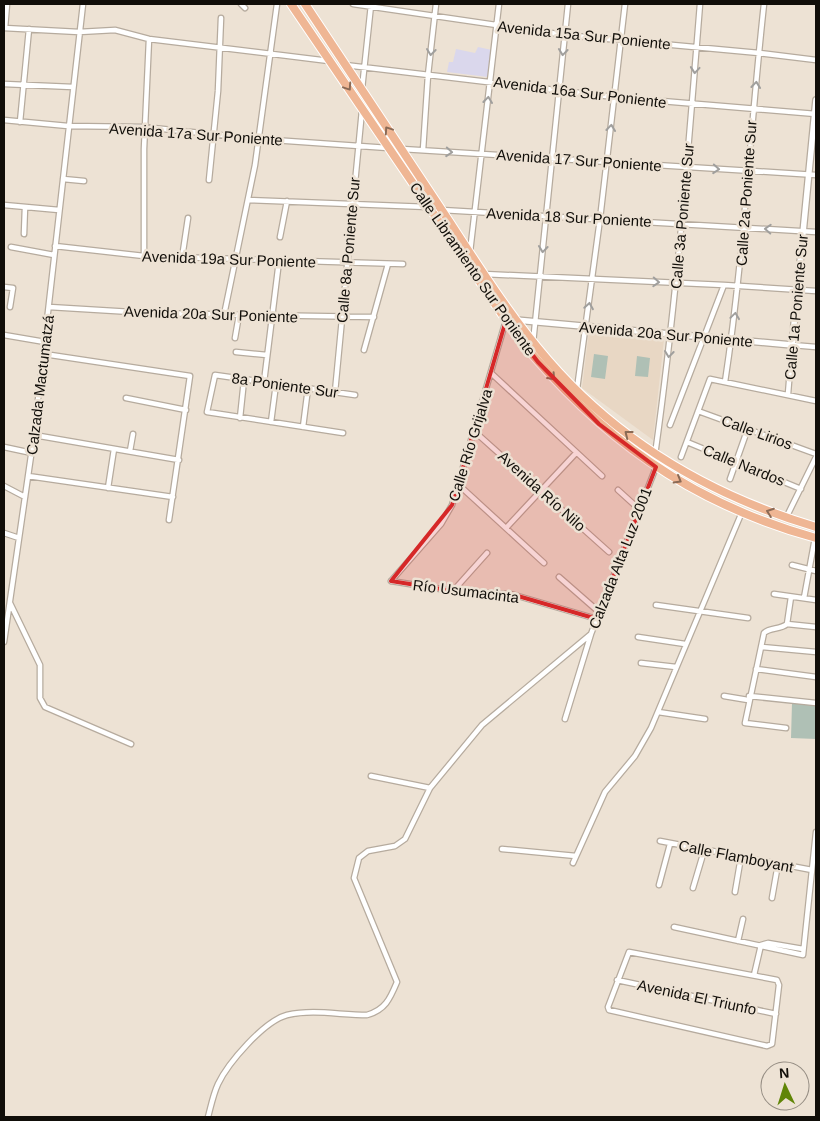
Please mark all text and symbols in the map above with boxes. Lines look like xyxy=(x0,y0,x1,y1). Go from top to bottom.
street label: Avenida 15a Sur Poniente xyxy=(497,17,671,53)
one-way arrow xyxy=(426,49,437,57)
one-way arrow xyxy=(558,49,569,57)
one-way arrow xyxy=(690,66,701,74)
street label: Avenida 16a Sur Poniente xyxy=(493,73,667,111)
one-way arrow xyxy=(750,81,761,89)
one-way arrow xyxy=(342,82,351,91)
one-way arrow xyxy=(482,96,493,104)
street label: Avenida 17a Sur Poniente xyxy=(109,119,283,149)
street label: Calle 2a Poniente Sur xyxy=(732,120,760,266)
one-way arrow xyxy=(605,123,616,131)
one-way arrow xyxy=(385,126,394,135)
street label: Calle 3a Poniente Sur xyxy=(667,143,697,289)
one-way arrow xyxy=(446,146,454,157)
street label: Avenida 17 Sur Poniente xyxy=(496,146,662,174)
one-way arrow xyxy=(713,163,721,174)
street label: Calle 8a Poniente Sur xyxy=(333,177,363,323)
street label: Calle Libramiento Sur Poniente xyxy=(406,179,540,359)
street label: Avenida 18 Sur Poniente xyxy=(486,204,652,230)
one-way arrow xyxy=(763,224,771,235)
street label: Calle 1a Poniente Sur xyxy=(781,234,811,380)
one-way arrow xyxy=(538,245,549,253)
street label: Avenida 19a Sur Poniente xyxy=(142,247,316,271)
one-way arrow xyxy=(652,277,660,288)
street label: Avenida 20a Sur Poniente xyxy=(124,302,298,326)
one-way arrow xyxy=(583,302,593,311)
one-way arrow xyxy=(729,312,740,320)
street label: Calzada Mactumatzá xyxy=(23,313,57,456)
street label: Avenida 20a Sur Poniente xyxy=(579,318,753,350)
one-way arrow xyxy=(664,349,674,358)
street label: 8a Poniente Sur xyxy=(231,369,339,401)
one-way arrow xyxy=(546,372,555,381)
street label: Calle Río Grijalva xyxy=(445,386,495,503)
street label: Calle Lirios xyxy=(719,411,795,453)
one-way arrow xyxy=(625,432,634,440)
street label: Calle Nardos xyxy=(701,441,787,489)
street label: Avenida Río Nilo xyxy=(495,447,589,535)
one-way arrow xyxy=(672,473,681,483)
street label: Calzada Alta Luz 2001 xyxy=(585,485,655,631)
one-way arrow xyxy=(766,508,775,518)
street label: Río Usumacinta xyxy=(412,576,521,606)
street label: Calle Flamboyant xyxy=(677,837,796,876)
street label: Avenida El Triunfo xyxy=(636,976,758,1018)
north arrow xyxy=(760,1061,810,1111)
text: N xyxy=(778,1065,790,1081)

